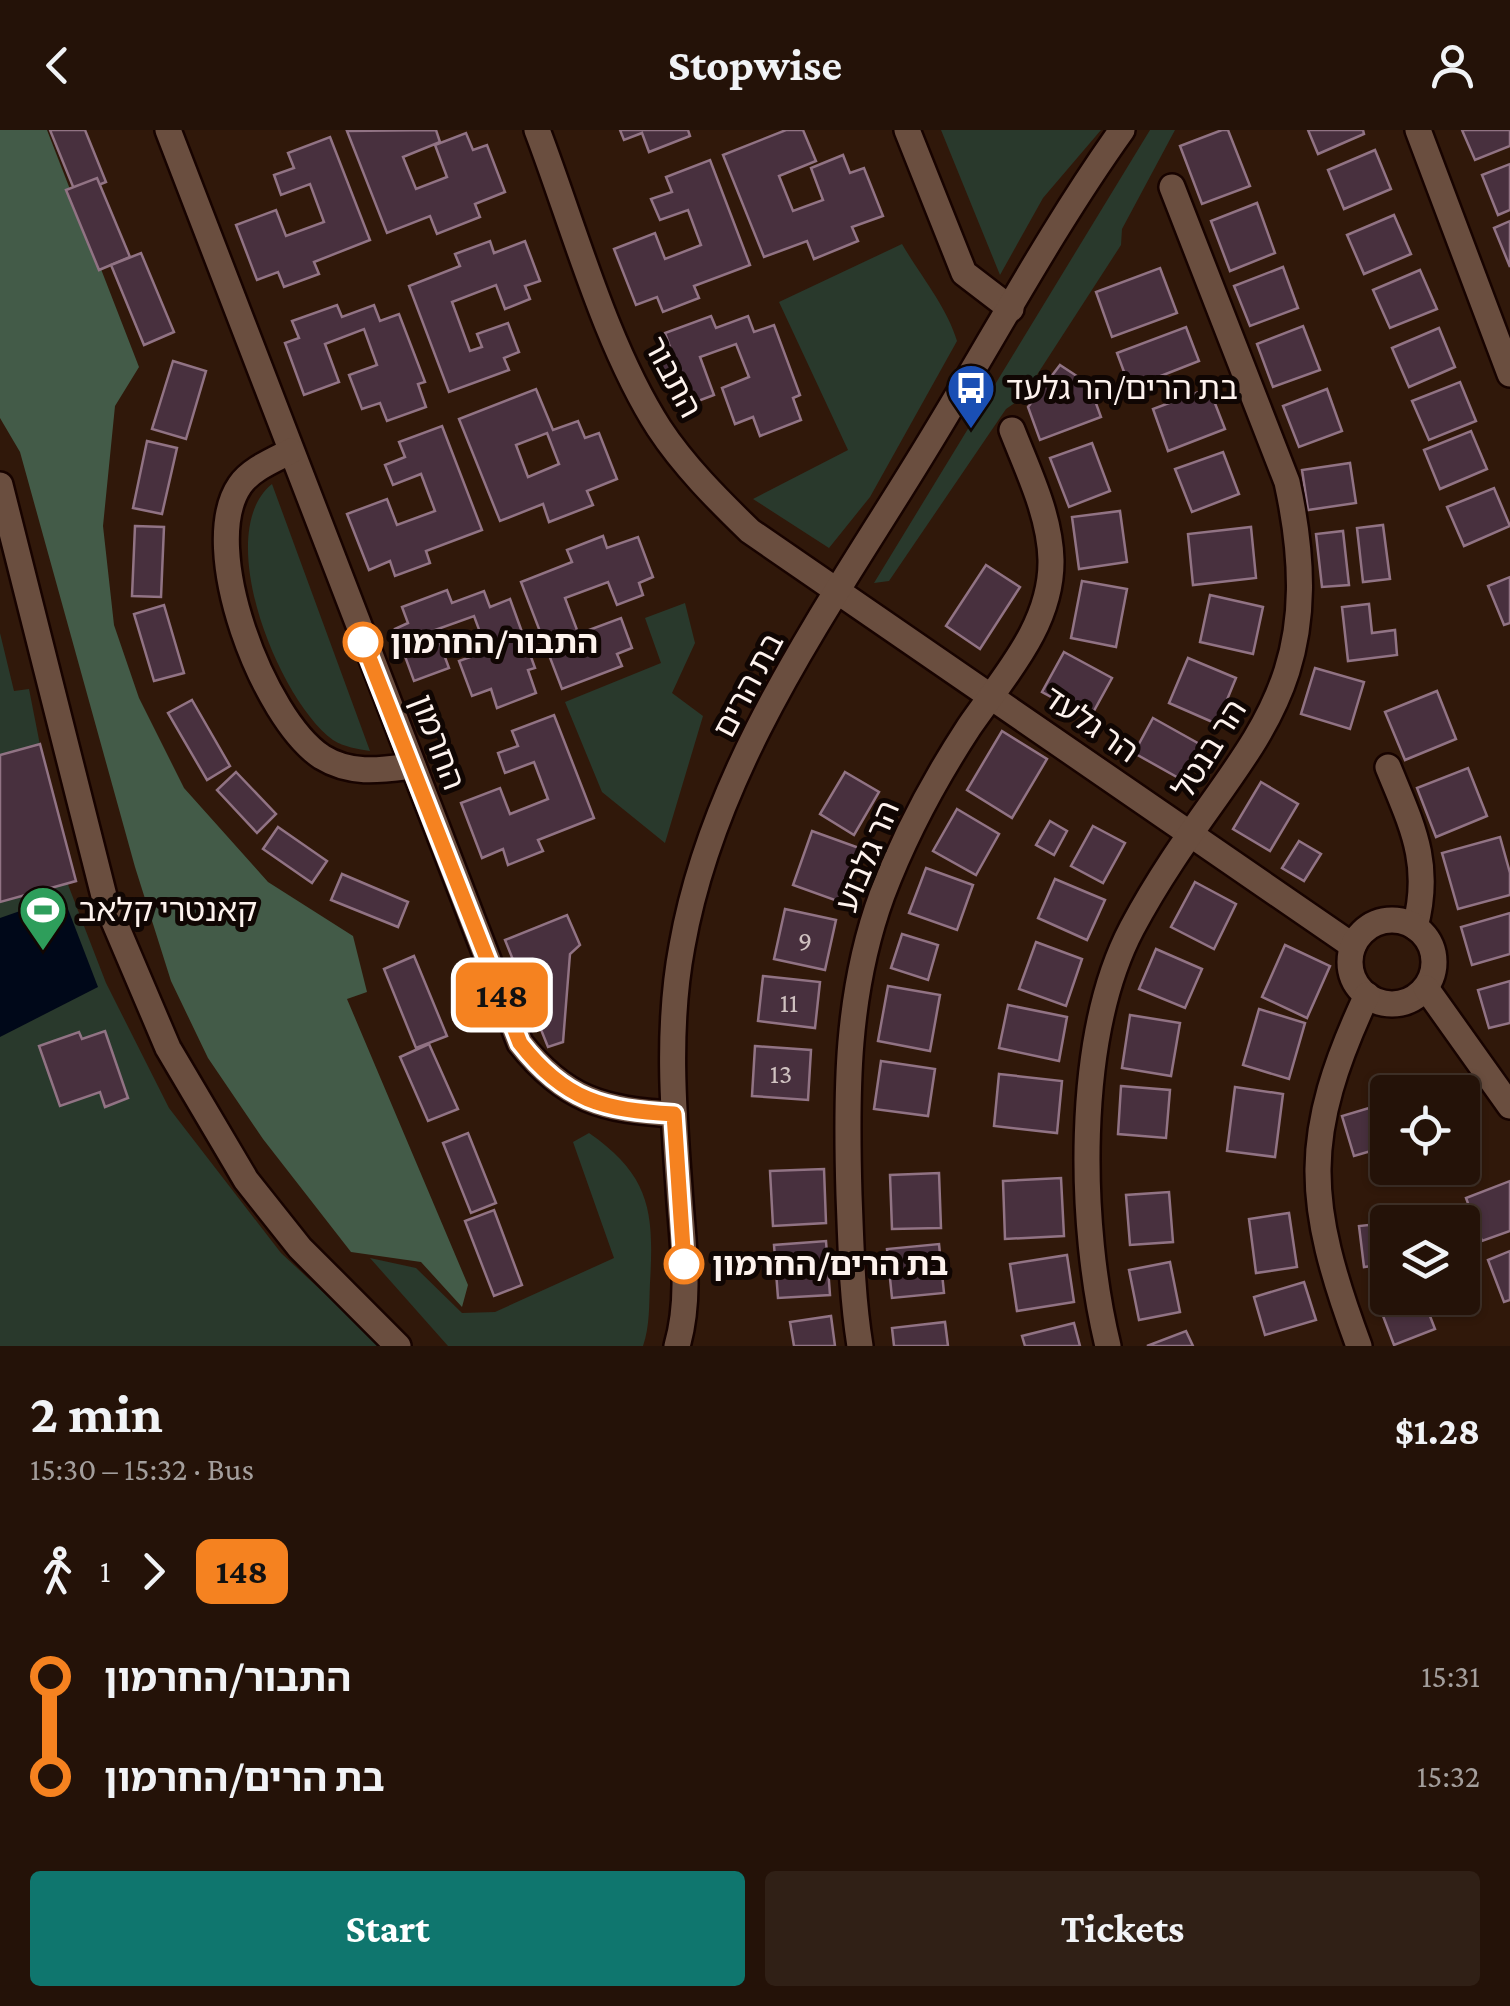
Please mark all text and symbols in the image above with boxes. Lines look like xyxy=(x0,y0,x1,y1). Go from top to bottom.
icon: back xyxy=(30,38,85,93)
icon: person xyxy=(1425,38,1480,93)
text: Stopwise xyxy=(668,40,842,90)
street label: התבור xyxy=(637,330,709,424)
bus stop icon: בת הרים/הר גלעד xyxy=(945,362,997,430)
place label: בת הרים/הר גלעד xyxy=(1006,370,1238,406)
marker: התבור/החרמון xyxy=(344,623,382,661)
place label: התבור/החרמון xyxy=(390,624,598,660)
street label: בת הרים xyxy=(705,626,791,744)
street label: הר גלעד xyxy=(1037,678,1145,770)
street label: החרמון xyxy=(403,689,473,795)
street label: הר בנטל xyxy=(1165,693,1253,805)
street label: הר גלבוע xyxy=(828,795,906,917)
sports icon: קאנטרי קלאב xyxy=(17,884,69,952)
place label: קאנטרי קלאב xyxy=(78,892,257,928)
house number: 9 xyxy=(798,925,812,956)
line badge: 148 xyxy=(444,962,560,1028)
text: 148 xyxy=(476,976,528,1015)
house number: 11 xyxy=(780,987,798,1018)
house number: 13 xyxy=(770,1058,792,1089)
map controls xyxy=(1370,1075,1480,1315)
button: locate xyxy=(1370,1075,1480,1185)
button: layers xyxy=(1370,1205,1480,1315)
marker: בת הרים/החרמון xyxy=(665,1245,703,1283)
place label: בת הרים/החרמון xyxy=(712,1246,948,1282)
text: 2 min xyxy=(30,1383,163,1444)
text: $1.28 xyxy=(1395,1410,1480,1452)
text: 15:30 – 15:32 · Bus xyxy=(30,1451,254,1487)
icon: walk xyxy=(30,1544,85,1599)
icon: forward xyxy=(126,1544,181,1599)
text: 148 xyxy=(216,1552,268,1591)
text: 1 xyxy=(100,1553,111,1589)
text: התבור/החרמון xyxy=(104,1657,351,1699)
text: 15:31 xyxy=(1421,1658,1480,1694)
text: בת הרים/החרמון xyxy=(104,1757,385,1799)
text: 15:32 xyxy=(1417,1758,1480,1794)
button: Start xyxy=(30,1871,745,1986)
button: Tickets xyxy=(765,1871,1480,1986)

